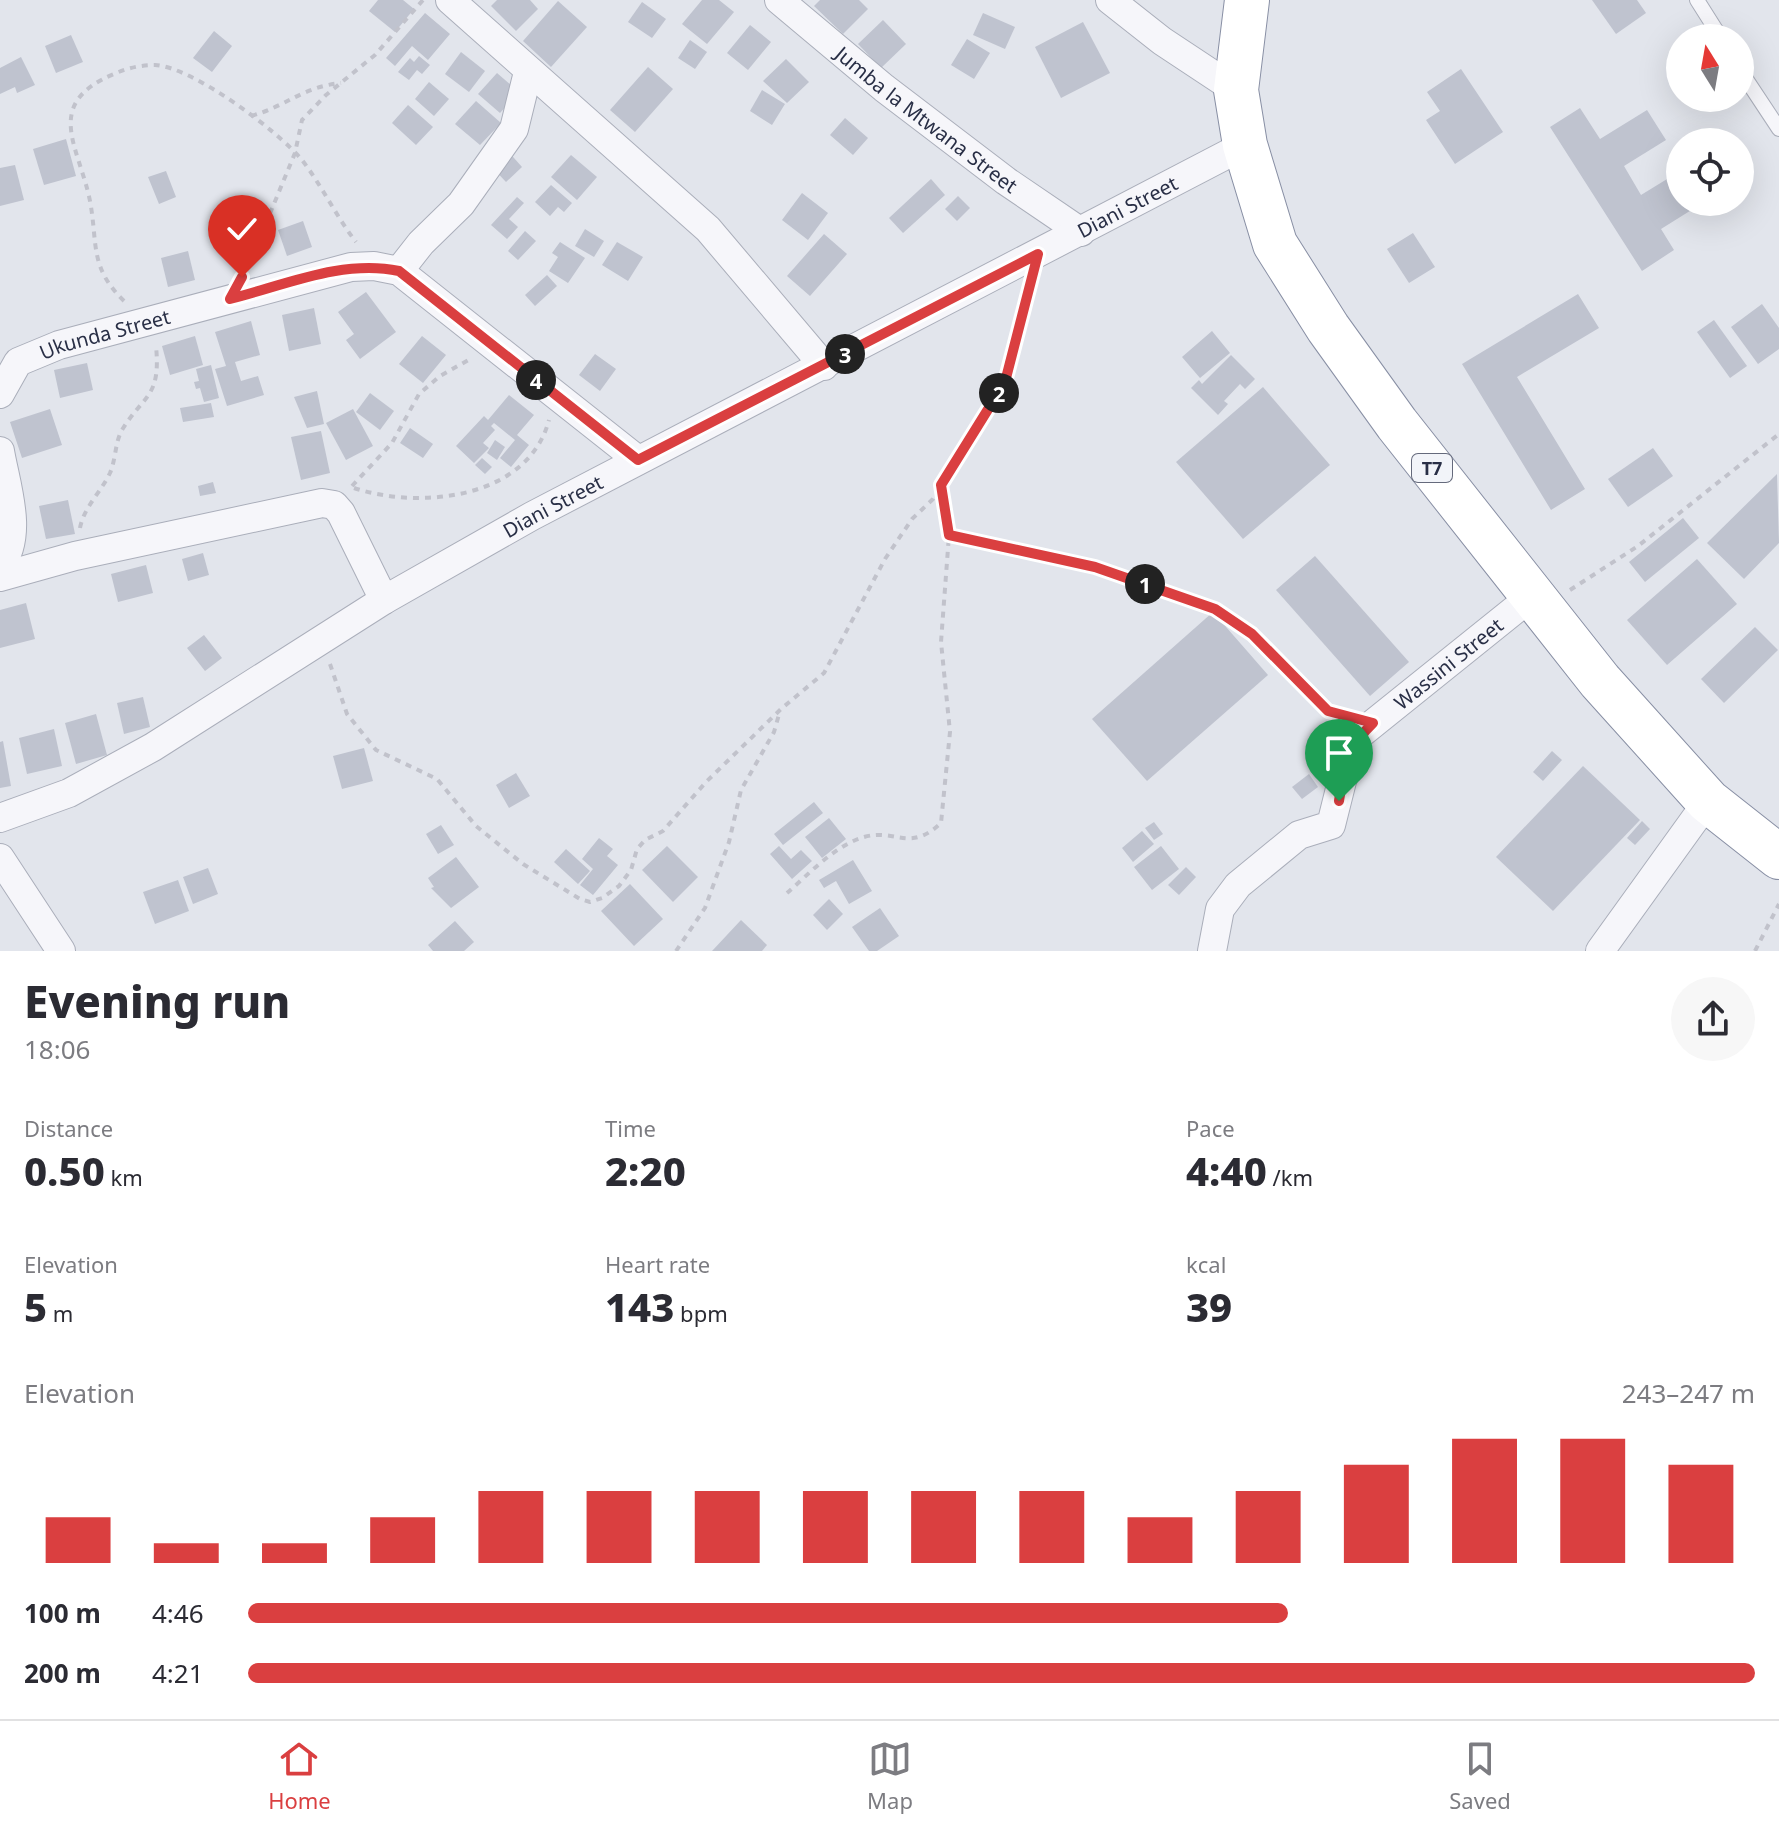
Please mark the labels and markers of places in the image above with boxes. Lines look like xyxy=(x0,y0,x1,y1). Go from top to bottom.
pin xyxy=(208,195,276,277)
pin: 3 xyxy=(825,334,865,374)
pin: 4 xyxy=(516,360,556,400)
pin: 2 xyxy=(979,373,1019,413)
pin: 1 xyxy=(1125,564,1165,604)
pin xyxy=(1305,719,1373,801)

